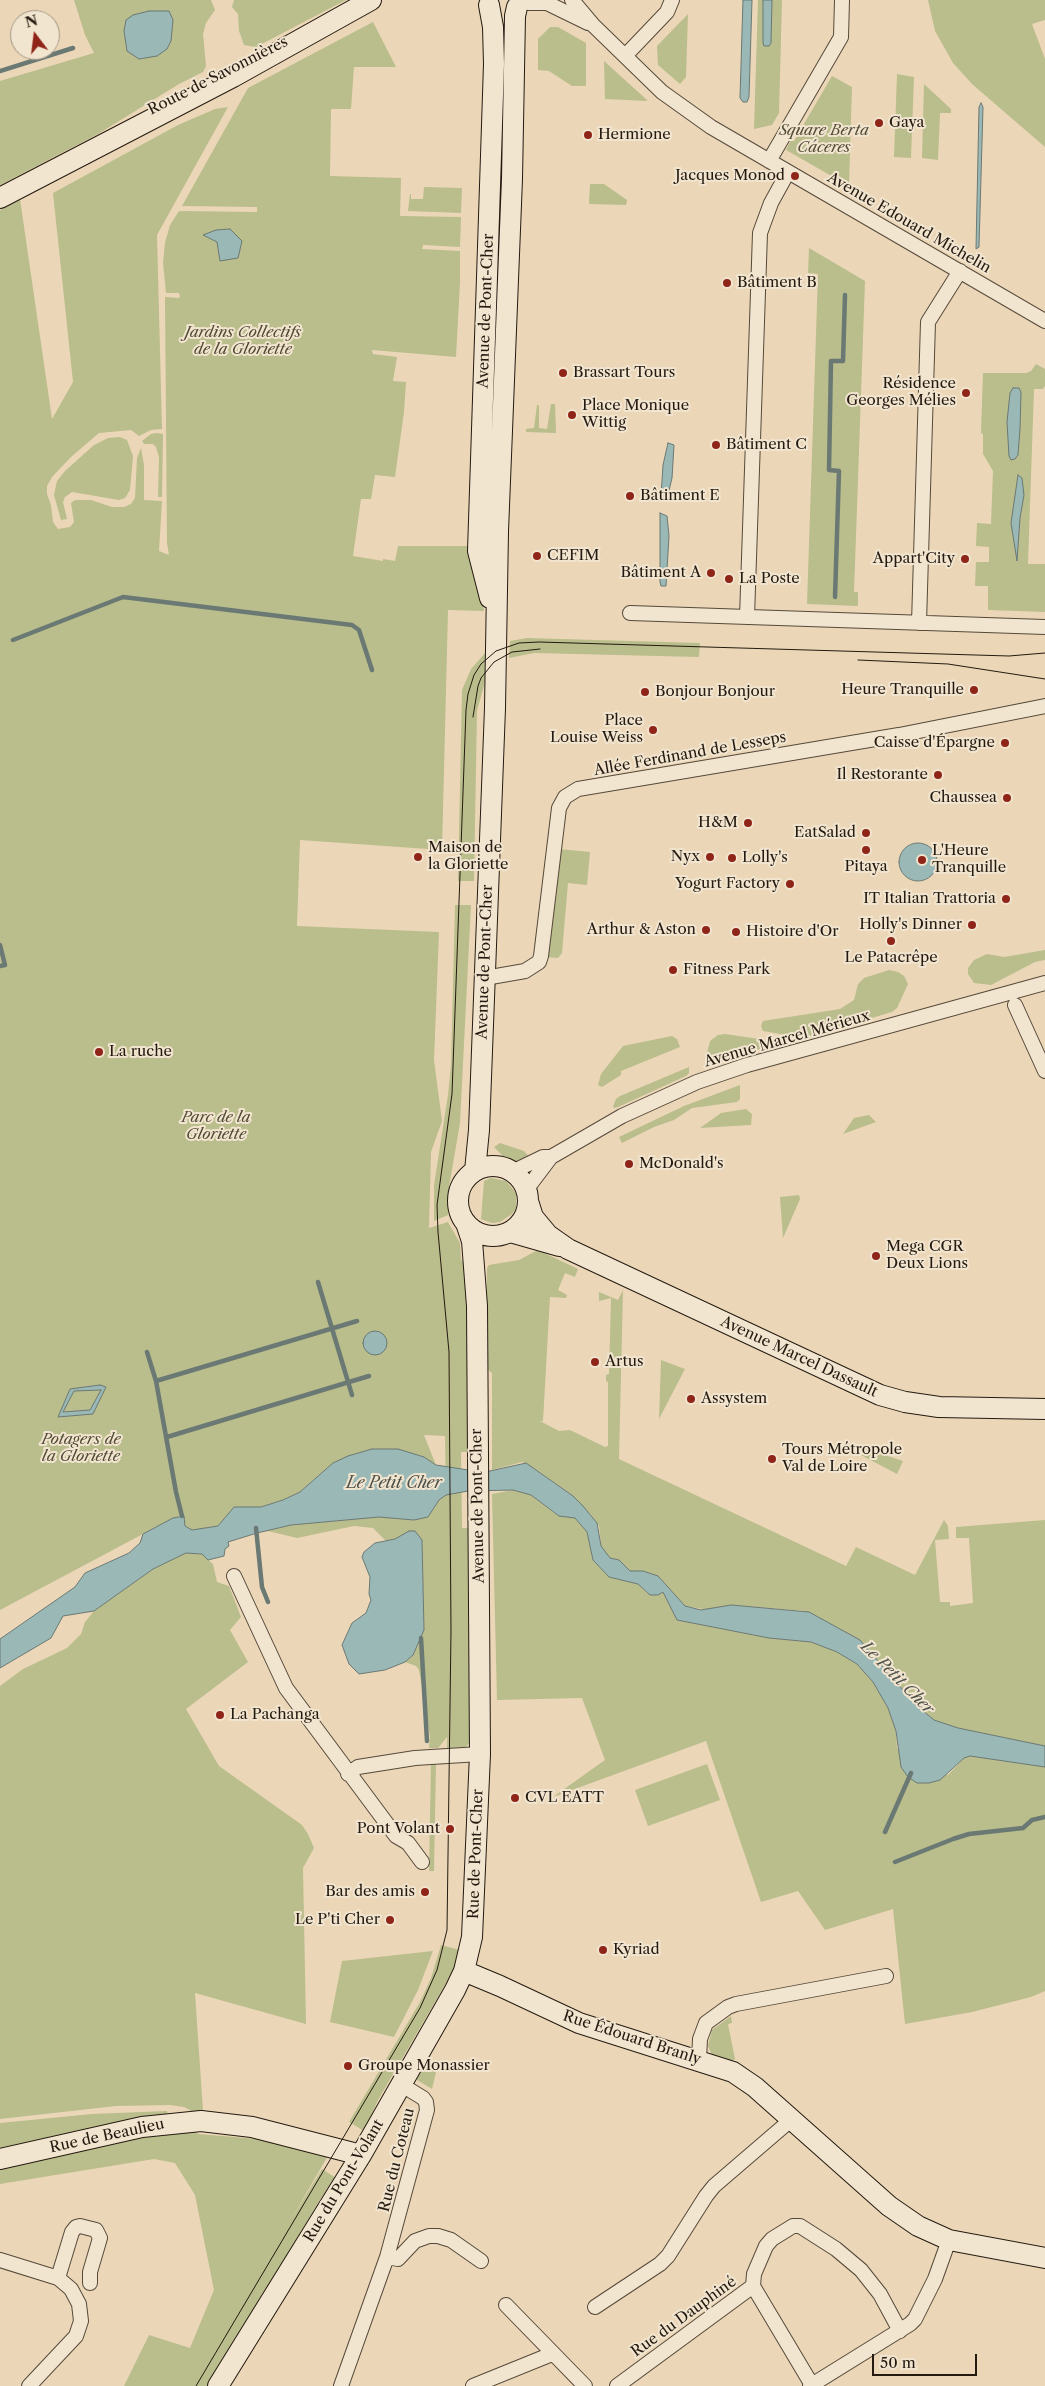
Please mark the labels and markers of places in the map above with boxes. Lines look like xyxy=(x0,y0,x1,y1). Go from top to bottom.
place label: Gaya xyxy=(889,114,924,132)
marker: Gaya xyxy=(873,117,885,129)
place label: Hermione xyxy=(598,126,671,144)
marker: Hermione xyxy=(582,129,594,141)
place label: Jacques Monod xyxy=(675,167,785,185)
marker: Jacques Monod xyxy=(789,170,801,182)
place label: Bâtiment B xyxy=(737,274,817,292)
marker: Bâtiment B xyxy=(721,277,733,289)
place label: Brassart Tours xyxy=(573,364,675,382)
marker: Brassart Tours xyxy=(557,367,569,379)
place label: Résidence Georges Mélies xyxy=(846,375,956,410)
marker: Résidence Georges Mélies xyxy=(960,387,972,399)
place label: Place Monique Wittig xyxy=(582,397,689,432)
marker: Place Monique Wittig xyxy=(566,409,578,421)
place label: Bâtiment C xyxy=(726,436,807,454)
marker: Bâtiment C xyxy=(710,439,722,451)
place label: Bâtiment E xyxy=(640,487,720,505)
marker: Bâtiment E xyxy=(624,490,636,502)
place label: CEFIM xyxy=(547,547,599,565)
marker: CEFIM xyxy=(531,550,543,562)
place label: Appart'City xyxy=(873,550,955,568)
marker: Appart'City xyxy=(959,553,971,565)
place label: Bâtiment A xyxy=(621,564,701,582)
marker: Bâtiment A xyxy=(705,567,717,579)
place label: La Poste xyxy=(739,570,800,588)
marker: La Poste xyxy=(723,573,735,585)
place label: Heure Tranquille xyxy=(841,681,964,699)
place label: Bonjour Bonjour xyxy=(655,683,775,701)
marker: Heure Tranquille xyxy=(968,684,980,696)
marker: Bonjour Bonjour xyxy=(639,686,651,698)
place label: Place Louise Weiss xyxy=(550,712,643,747)
marker: Place Louise Weiss xyxy=(647,724,659,736)
place label: Caisse d'Épargne xyxy=(874,734,995,752)
marker: Caisse d'Épargne xyxy=(999,737,1011,749)
place label: Il Restorante xyxy=(836,766,928,784)
marker: Il Restorante xyxy=(932,769,944,781)
place label: Chaussea xyxy=(930,789,997,807)
marker: Chaussea xyxy=(1001,792,1013,804)
place label: H&M xyxy=(698,814,738,832)
marker: H&M xyxy=(742,817,754,829)
place label: EatSalad xyxy=(794,824,856,842)
marker: EatSalad xyxy=(860,827,872,839)
place label: Maison de la Gloriette xyxy=(428,839,508,874)
place label: L'Heure Tranquille xyxy=(932,842,1006,877)
marker: Pitaya xyxy=(860,844,872,856)
place label: Nyx xyxy=(671,848,700,866)
place label: Lolly's xyxy=(742,849,788,867)
marker: Maison de la Gloriette xyxy=(412,851,424,863)
marker: Nyx xyxy=(704,851,716,863)
marker: Lolly's xyxy=(726,852,738,864)
marker: L'Heure Tranquille xyxy=(916,854,928,866)
place label: Pitaya xyxy=(844,858,888,876)
place label: Yogurt Factory xyxy=(675,875,780,893)
marker: Yogurt Factory xyxy=(784,878,796,890)
place label: IT Italian Trattoria xyxy=(863,890,996,908)
marker: IT Italian Trattoria xyxy=(1000,893,1012,905)
place label: Holly's Dinner xyxy=(859,916,962,934)
marker: Holly's Dinner xyxy=(966,919,978,931)
place label: Arthur & Aston xyxy=(587,921,696,939)
place label: Histoire d'Or xyxy=(746,923,839,941)
marker: Arthur & Aston xyxy=(700,924,712,936)
marker: Histoire d'Or xyxy=(730,926,742,938)
marker: Le Patacrêpe xyxy=(885,935,897,947)
place label: Le Patacrêpe xyxy=(844,949,938,967)
place label: Fitness Park xyxy=(683,961,770,979)
marker: Fitness Park xyxy=(667,964,679,976)
place label: La ruche xyxy=(109,1043,172,1061)
marker: La ruche xyxy=(93,1046,105,1058)
place label: McDonald's xyxy=(639,1155,724,1173)
marker: McDonald's xyxy=(623,1158,635,1170)
place label: Mega CGR Deux Lions xyxy=(886,1238,968,1273)
marker: Mega CGR Deux Lions xyxy=(870,1250,882,1262)
place label: Artus xyxy=(605,1353,644,1371)
marker: Artus xyxy=(589,1356,601,1368)
place label: Assystem xyxy=(701,1390,767,1408)
marker: Assystem xyxy=(685,1393,697,1405)
place label: Tours Métropole Val de Loire xyxy=(782,1441,902,1476)
marker: Tours Métropole Val de Loire xyxy=(766,1453,778,1465)
place label: La Pachanga xyxy=(230,1706,320,1724)
marker: La Pachanga xyxy=(214,1709,226,1721)
place label: CVL EATT xyxy=(525,1789,604,1807)
marker: CVL EATT xyxy=(509,1792,521,1804)
place label: Pont Volant xyxy=(357,1820,440,1838)
marker: Pont Volant xyxy=(444,1823,456,1835)
place label: Bar des amis xyxy=(325,1883,415,1901)
marker: Bar des amis xyxy=(419,1886,431,1898)
place label: Le P'ti Cher xyxy=(295,1911,380,1929)
marker: Le P'ti Cher xyxy=(384,1914,396,1926)
place label: Kyriad xyxy=(613,1941,660,1959)
marker: Kyriad xyxy=(597,1944,609,1956)
place label: Groupe Monassier xyxy=(358,2057,490,2075)
marker: Groupe Monassier xyxy=(342,2060,354,2072)

